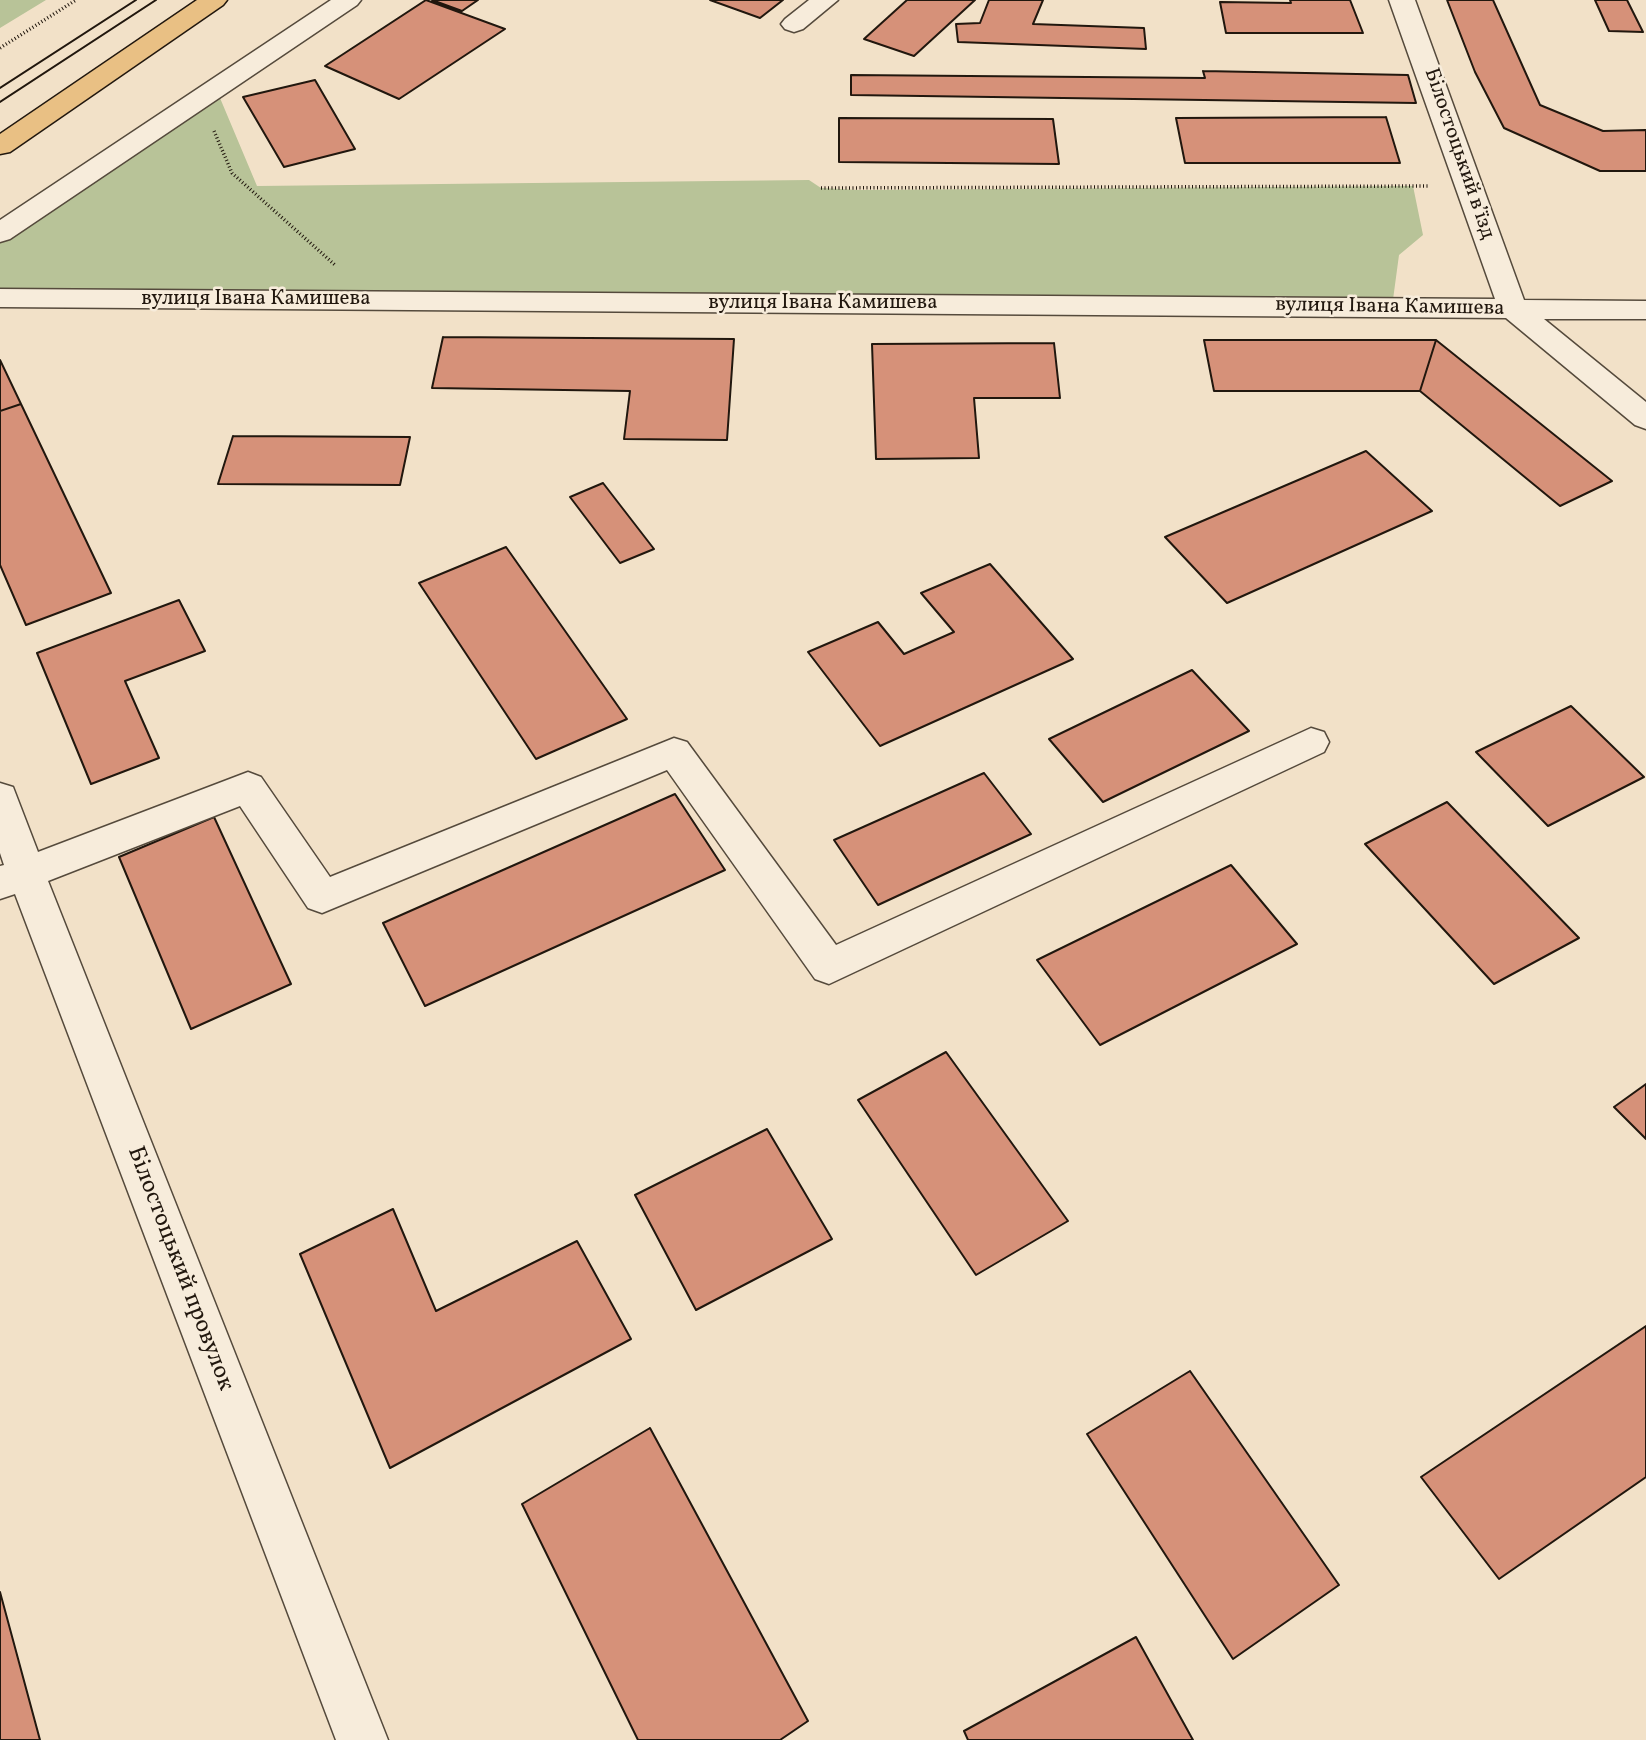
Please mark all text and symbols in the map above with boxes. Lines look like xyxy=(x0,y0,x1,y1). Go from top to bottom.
street label: Білостоцький в’їзд xyxy=(1417,65,1499,243)
street label: вулиця Івана Камишева xyxy=(141,287,371,313)
street label: вулиця Івана Камишева xyxy=(708,291,938,317)
street label: вулиця Івана Камишева xyxy=(1275,293,1505,323)
street label: Білостоцький провулок xyxy=(119,1143,239,1395)

